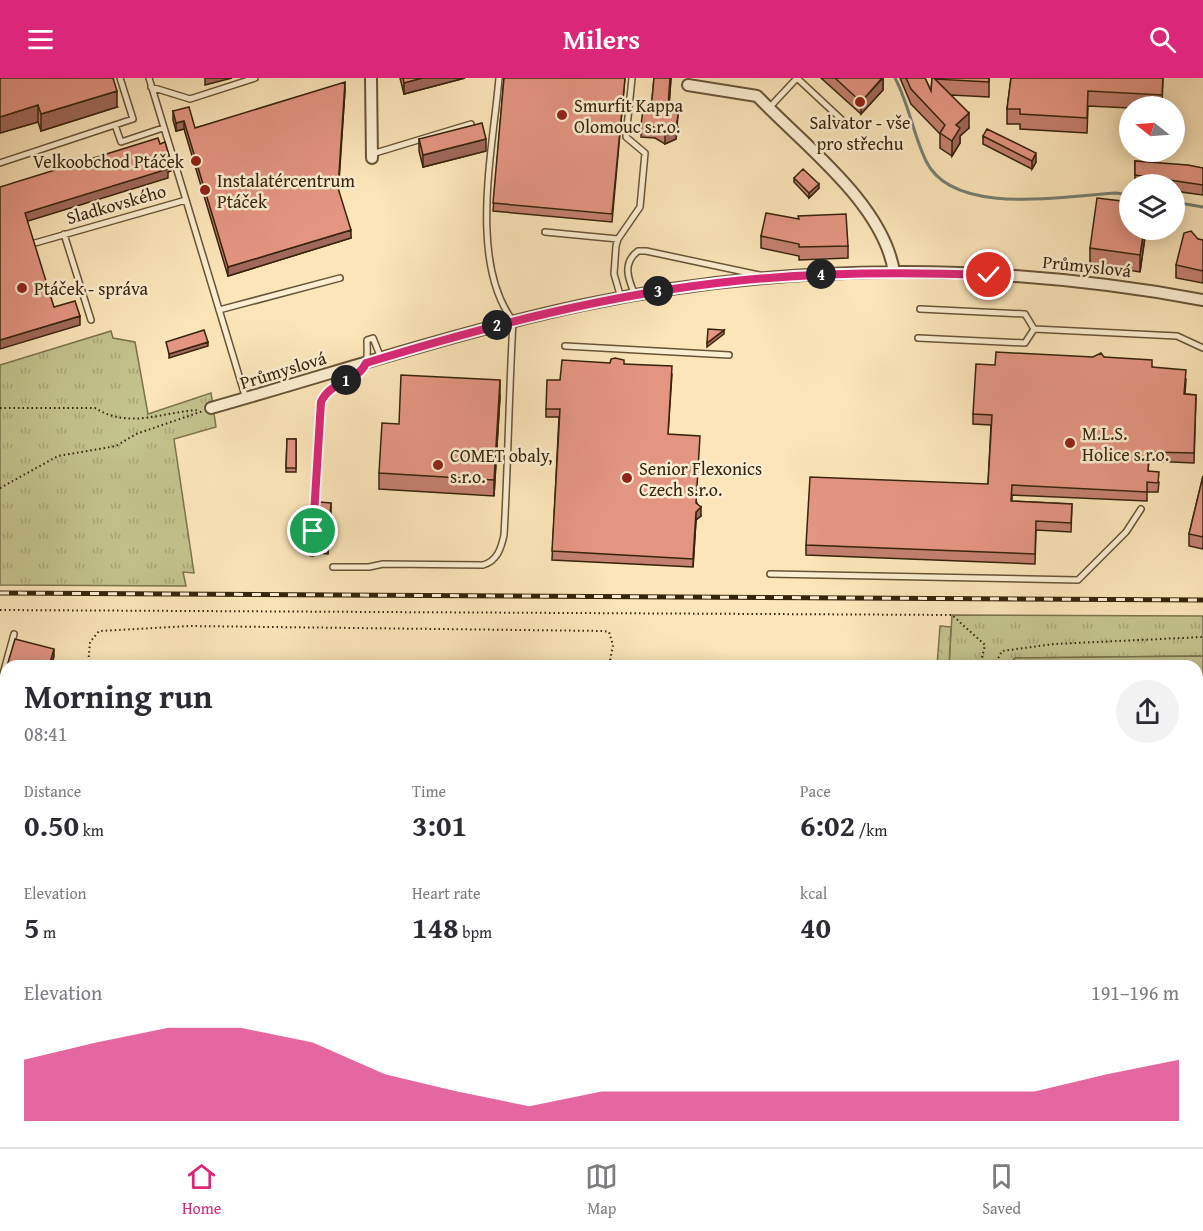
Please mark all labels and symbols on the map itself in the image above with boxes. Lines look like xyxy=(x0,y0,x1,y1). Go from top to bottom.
place label: Smurfit Kappa Olomouc s.r.o. xyxy=(574,92,683,140)
marker: Salvator - vše pro střechu xyxy=(853,95,867,109)
north arrow xyxy=(1119,96,1185,162)
marker: Smurfit Kappa Olomouc s.r.o. xyxy=(555,108,569,122)
place label: Salvator - vše pro střechu xyxy=(809,109,911,157)
place label: Velkoobchod Ptáček xyxy=(33,148,185,175)
marker: Velkoobchod Ptáček xyxy=(189,154,203,168)
place label: Instalatércentrum Ptáček xyxy=(217,167,355,215)
street label: Sladkovského xyxy=(63,177,169,231)
marker: Instalatércentrum Ptáček xyxy=(198,183,212,197)
street label: Průmyslová xyxy=(1041,248,1133,284)
pin xyxy=(963,249,1014,300)
pin: 4 xyxy=(806,259,836,289)
place label: Ptáček - správa xyxy=(34,275,149,302)
pin: 3 xyxy=(643,276,673,306)
marker: Ptáček - správa xyxy=(15,281,29,295)
pin: 2 xyxy=(482,310,512,340)
street label: Průmyslová xyxy=(236,344,330,396)
pin: 1 xyxy=(331,365,361,395)
place label: M.L.S. Holice s.r.o. xyxy=(1082,420,1169,468)
marker: M.L.S. Holice s.r.o. xyxy=(1063,436,1077,450)
place label: COMET obaly, s.r.o. xyxy=(450,442,552,490)
place label: Senior Flexonics Czech s.r.o. xyxy=(639,455,762,503)
marker: COMET obaly, s.r.o. xyxy=(431,458,445,472)
marker: Senior Flexonics Czech s.r.o. xyxy=(620,471,634,485)
pin xyxy=(287,505,338,556)

